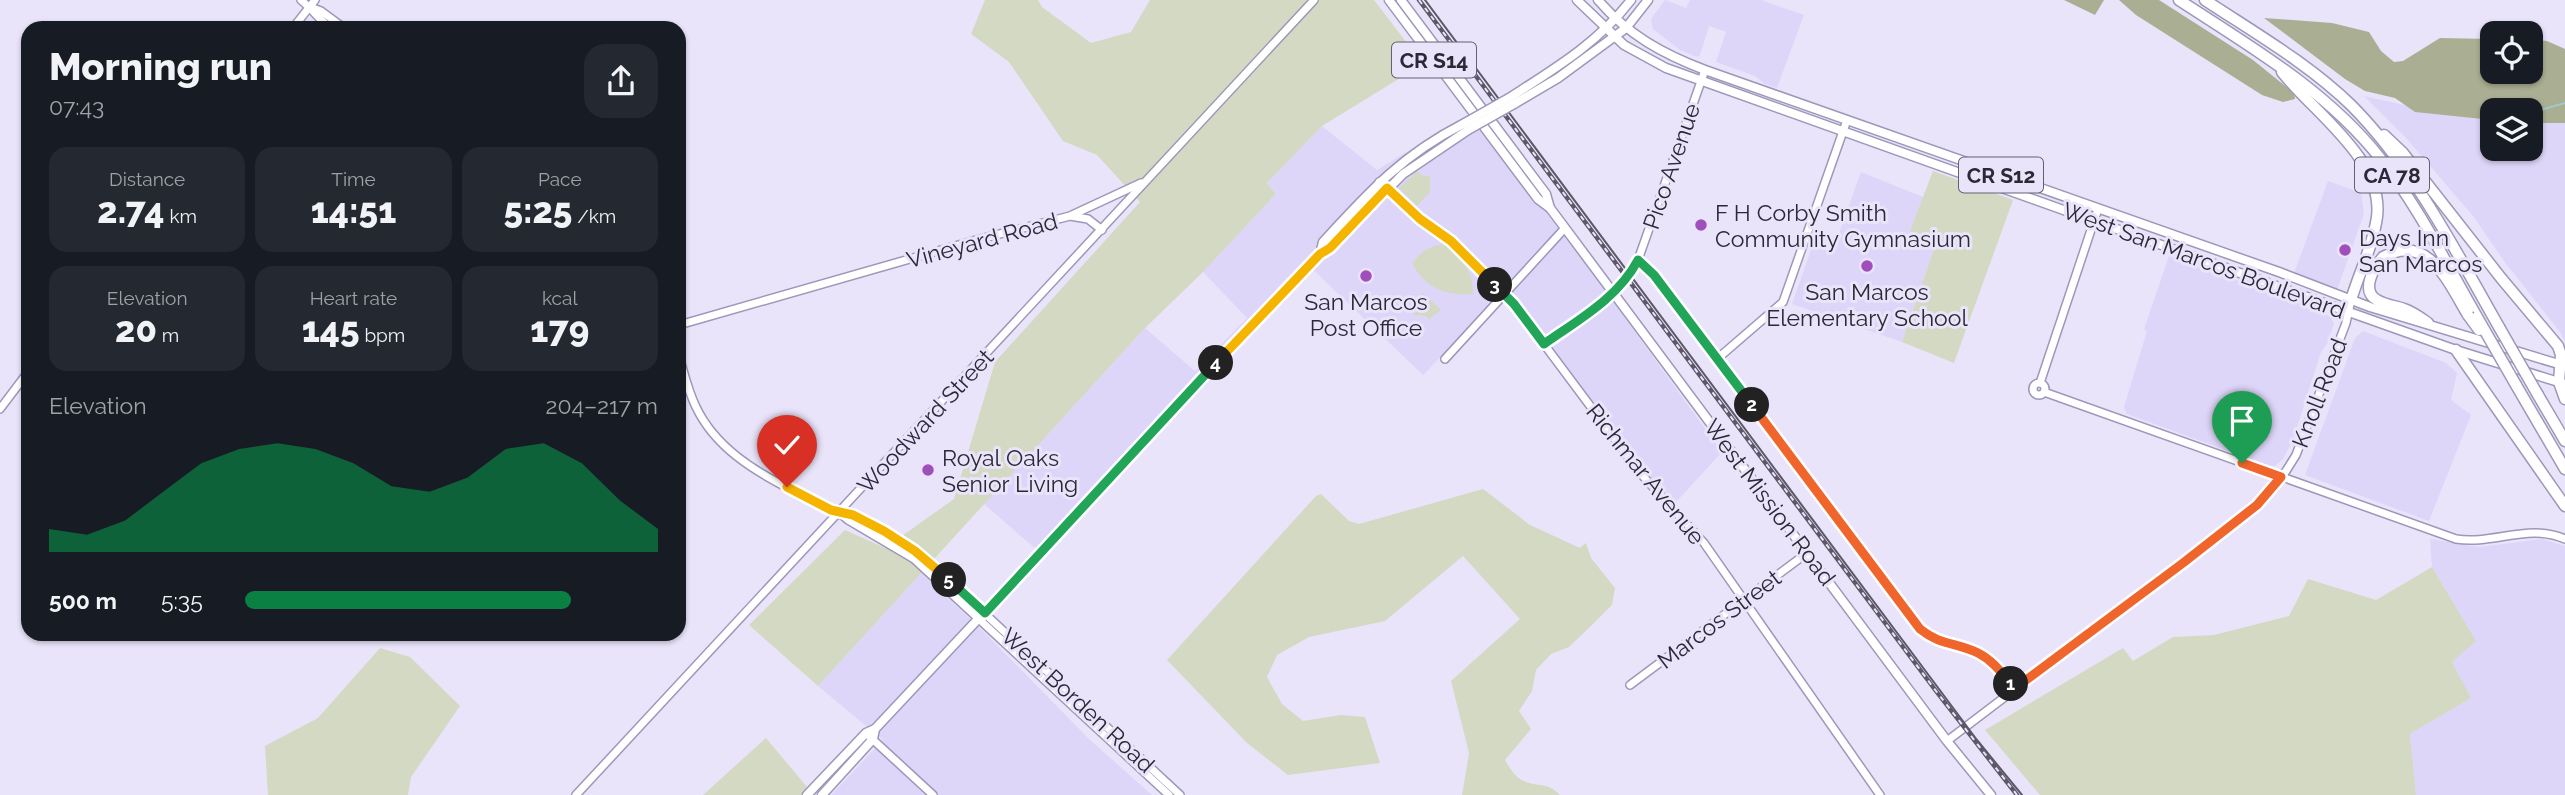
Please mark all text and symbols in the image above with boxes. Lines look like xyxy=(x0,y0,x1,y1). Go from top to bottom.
map controls xyxy=(2480,21,2543,161)
button: locate xyxy=(2480,21,2543,84)
road number: CR S14 xyxy=(1392,42,1476,78)
text: Morning run xyxy=(49,44,272,89)
button: share xyxy=(584,44,658,118)
text: 07:43 xyxy=(49,93,104,120)
button: layers xyxy=(2480,98,2543,161)
street label: Pico Avenue xyxy=(1637,99,1705,233)
road number: CR S12 xyxy=(1959,158,2043,192)
road number: CA 78 xyxy=(2355,158,2429,192)
text: Distance xyxy=(109,168,185,190)
text: Time xyxy=(331,168,376,190)
text: Pace xyxy=(538,168,582,190)
text: 2.74 xyxy=(97,190,165,231)
text: 14:51 xyxy=(311,190,396,231)
text: 5:25 xyxy=(503,190,572,231)
street label: West San Marcos Boulevard xyxy=(2059,196,2349,324)
place label: F H Corby Smith Community Gymnasium xyxy=(1715,199,1971,252)
text: km xyxy=(165,205,197,227)
text: /km xyxy=(572,205,616,227)
street label: Vineyard Road xyxy=(904,207,1060,273)
marker: F H Corby Smith Community Gymnasium xyxy=(1693,217,1709,233)
place label: Days Inn San Marcos xyxy=(2359,224,2482,277)
marker: Days Inn San Marcos xyxy=(2337,242,2353,258)
marker: San Marcos Elementary School xyxy=(1859,258,1875,274)
marker: San Marcos Post Office xyxy=(1358,268,1374,284)
pin: 3 xyxy=(1478,268,1512,302)
text: 3 xyxy=(1489,273,1500,295)
place label: San Marcos Elementary School xyxy=(1766,278,1968,331)
text: Elevation xyxy=(107,287,188,309)
text: Heart rate xyxy=(310,287,397,309)
text: kcal xyxy=(542,287,578,309)
place label: San Marcos Post Office xyxy=(1304,288,1428,341)
text: 20 xyxy=(115,309,157,350)
text: 145 xyxy=(302,309,360,350)
text: 179 xyxy=(530,309,589,350)
text: m xyxy=(157,324,179,346)
text: bpm xyxy=(360,324,405,346)
street label: Knoll Road xyxy=(2286,335,2352,451)
street label: Woodward Street xyxy=(851,343,999,499)
pin: 4 xyxy=(1198,346,1234,380)
text: 4 xyxy=(1210,351,1221,373)
pin: 2 xyxy=(1734,388,1770,422)
pin xyxy=(2212,391,2272,463)
text: Elevation xyxy=(49,392,147,419)
text: 204–217 m xyxy=(545,392,658,419)
text: 2 xyxy=(1746,393,1757,415)
street label: Richmar Avenue xyxy=(1581,398,1711,550)
icon: arrive xyxy=(2223,402,2261,440)
street label: West Mission Road xyxy=(1699,414,1841,590)
pin xyxy=(757,415,817,487)
icon: check xyxy=(768,426,806,464)
place label: Royal Oaks Senior Living xyxy=(942,444,1078,497)
marker: Royal Oaks Senior Living xyxy=(920,462,936,478)
pin: 5 xyxy=(932,562,967,598)
street label: Marcos Street xyxy=(1652,564,1786,674)
text: 5 xyxy=(943,568,954,590)
text: 500 m xyxy=(49,587,117,614)
text: 5:35 xyxy=(161,587,203,614)
street label: West Borden Road xyxy=(996,622,1160,778)
pin: 1 xyxy=(1994,666,2028,702)
text: 1 xyxy=(2006,672,2015,694)

